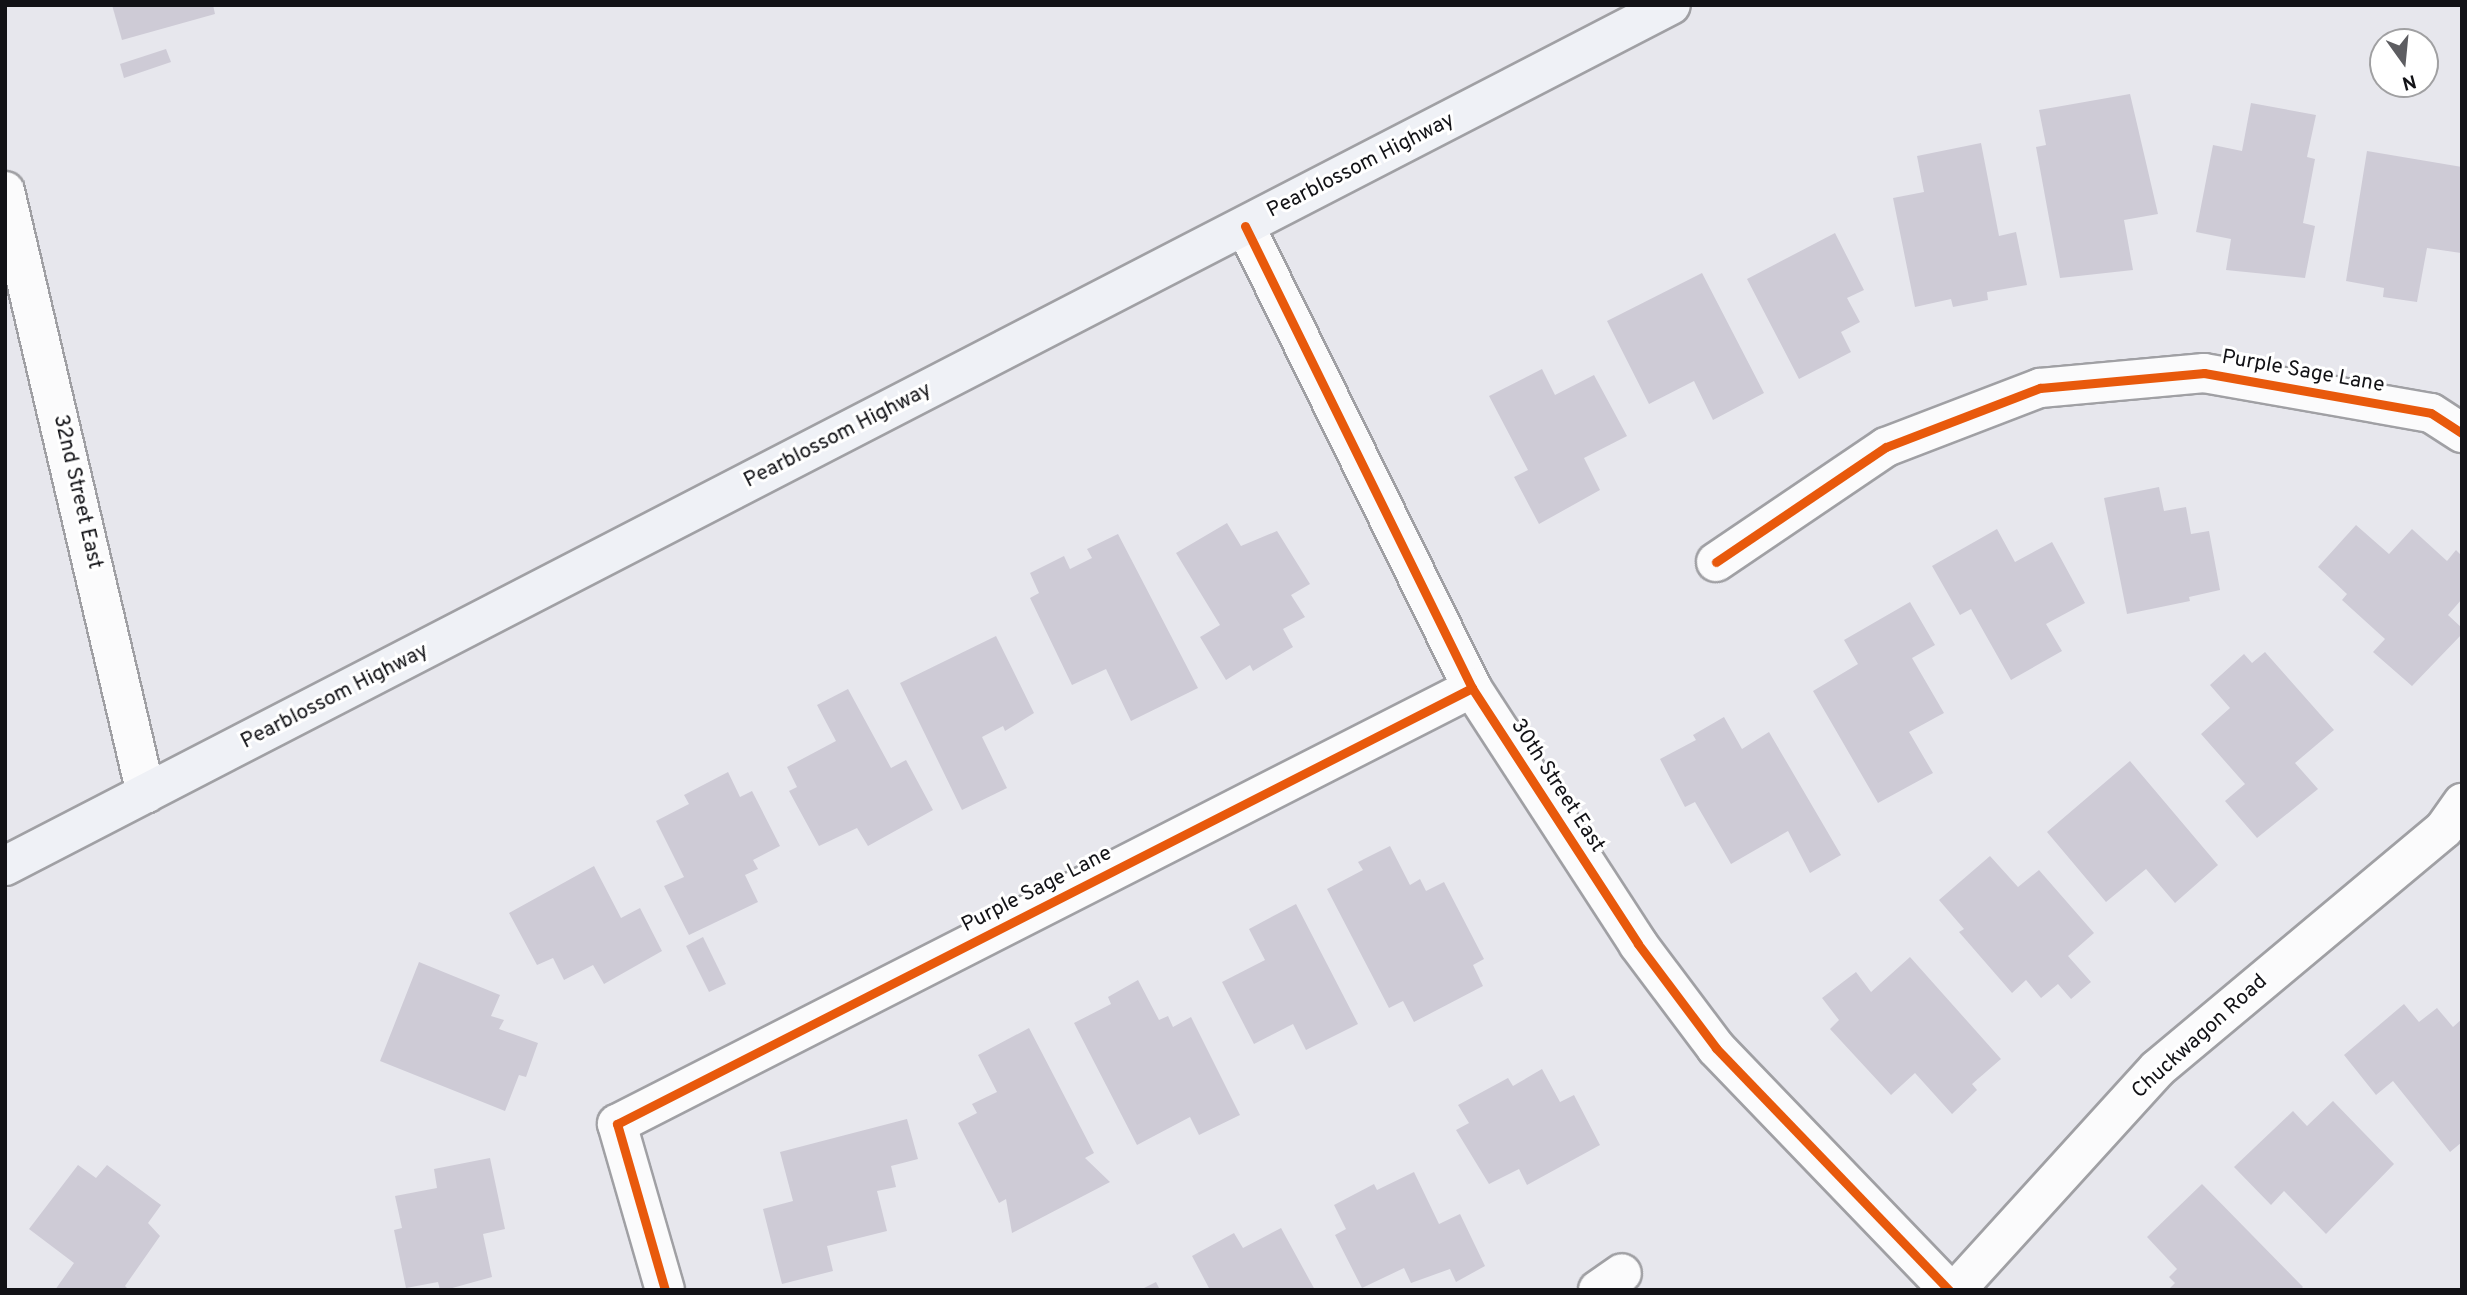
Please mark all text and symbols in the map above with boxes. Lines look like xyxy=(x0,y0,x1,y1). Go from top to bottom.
north arrow xyxy=(2369,28,2439,98)
text: N xyxy=(2399,68,2419,95)
street label: Pearblossom Highway xyxy=(1263,108,1459,224)
street label: Purple Sage Lane xyxy=(2220,345,2386,399)
street label: Pearblossom Highway xyxy=(740,378,936,494)
street label: 32nd Street East xyxy=(47,412,107,572)
street label: Pearblossom Highway xyxy=(237,639,433,755)
street label: 30th Street East xyxy=(1504,715,1610,857)
street label: Purple Sage Lane xyxy=(958,841,1116,939)
street label: Chuckwagon Road xyxy=(2127,970,2273,1104)

